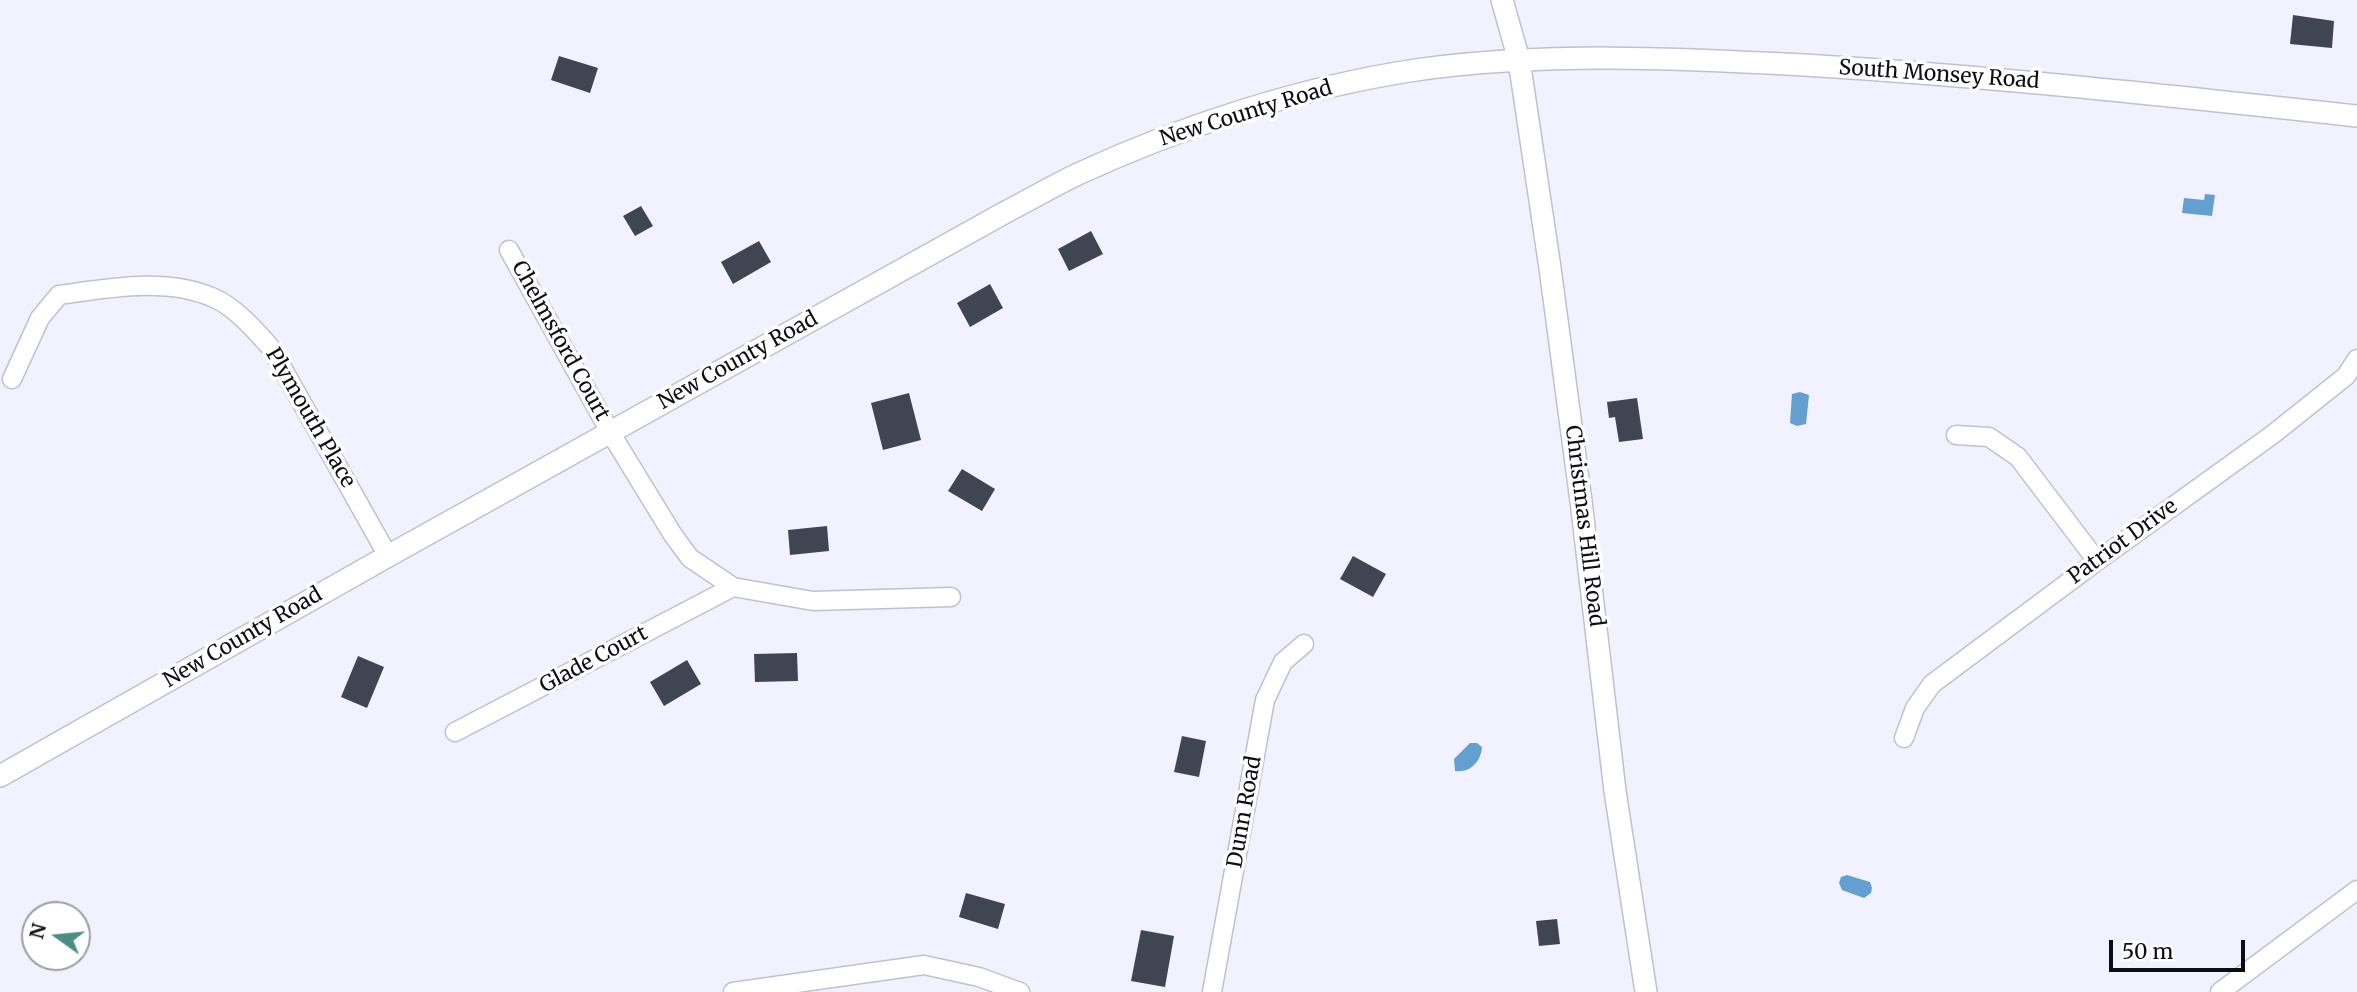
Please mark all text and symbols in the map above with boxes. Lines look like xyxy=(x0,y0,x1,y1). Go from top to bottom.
street label: South Monsey Road xyxy=(1838,55,2040,95)
street label: New County Road xyxy=(1157,76,1335,152)
street label: Chelmsford Court xyxy=(506,257,614,425)
street label: New County Road xyxy=(654,307,822,415)
street label: Plymouth Place xyxy=(260,344,360,492)
street label: Christmas Hill Road xyxy=(1559,424,1609,628)
street label: Patriot Drive xyxy=(2064,494,2182,590)
street label: New County Road xyxy=(159,582,327,694)
street label: Glade Court xyxy=(536,621,652,699)
street label: Dunn Road xyxy=(1223,754,1267,870)
north arrow xyxy=(21,901,91,971)
text: N xyxy=(24,921,51,941)
scale bar xyxy=(2112,926,2248,970)
text: 50 m xyxy=(2122,938,2173,965)

